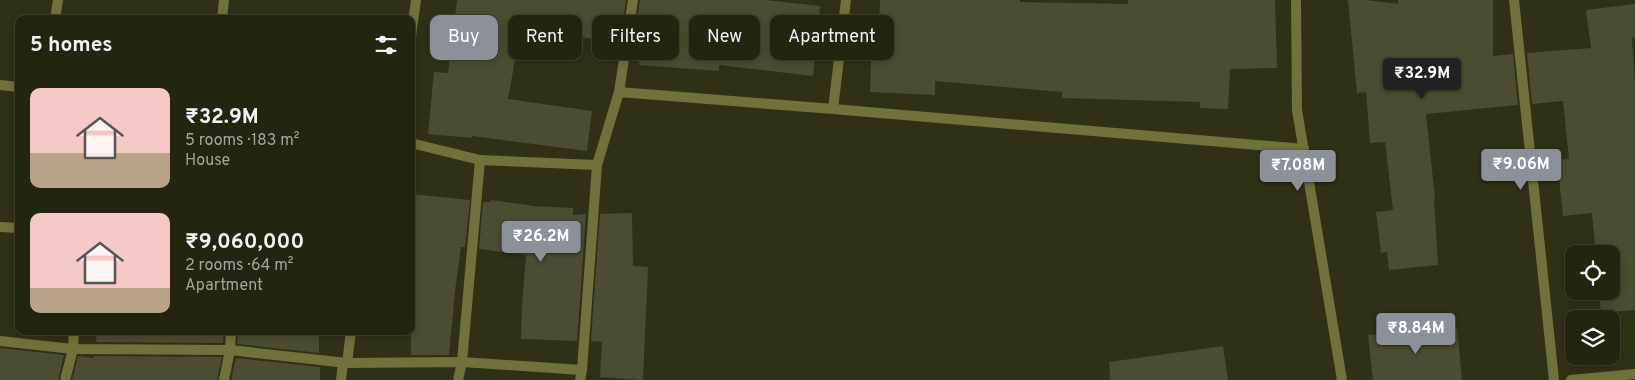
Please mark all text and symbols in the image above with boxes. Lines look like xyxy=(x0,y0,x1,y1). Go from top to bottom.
chip: Buy xyxy=(430,15,498,60)
chip: Rent xyxy=(508,15,582,60)
chip: Filters xyxy=(592,15,679,60)
chip: New xyxy=(689,15,760,60)
chip: Apartment xyxy=(770,15,894,60)
icon: filters xyxy=(372,31,400,59)
text: 5 homes xyxy=(30,32,113,59)
pin: ₹32.9M xyxy=(1381,58,1463,100)
text: ₹32.9M xyxy=(1394,64,1450,84)
text: ₹32.9M xyxy=(185,104,259,131)
icon: home xyxy=(70,108,130,168)
text: 5 rooms · 183 m² xyxy=(185,131,300,151)
pin: ₹9.06M xyxy=(1480,148,1562,191)
pin: ₹7.08M xyxy=(1257,150,1339,192)
text: House xyxy=(185,151,230,171)
text: ₹9.06M xyxy=(1492,155,1550,175)
text: ₹7.08M xyxy=(1271,156,1325,176)
pin: ₹26.2M xyxy=(500,220,582,263)
text: ₹26.2M xyxy=(513,227,569,247)
text: ₹9,060,000 xyxy=(185,229,304,256)
icon: home xyxy=(70,233,130,293)
map controls xyxy=(1565,245,1620,365)
button: locate xyxy=(1565,245,1620,300)
text: 2 rooms · 64 m² xyxy=(185,256,294,276)
text: Apartment xyxy=(185,276,263,296)
button: layers xyxy=(1565,310,1620,365)
pin: ₹8.84M xyxy=(1375,312,1457,355)
text: ₹8.84M xyxy=(1387,319,1445,339)

